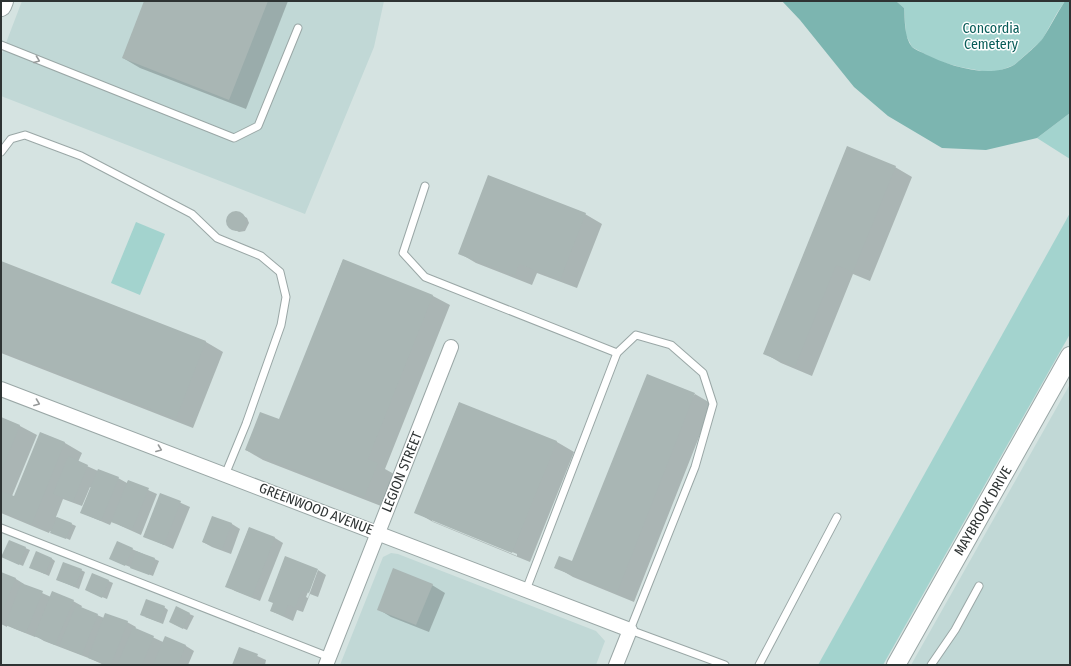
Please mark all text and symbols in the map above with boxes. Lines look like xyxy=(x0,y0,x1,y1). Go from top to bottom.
park label: Concordia Cemetery xyxy=(962,20,1020,53)
one-way arrow xyxy=(34,55,41,63)
one-way arrow xyxy=(34,398,41,406)
street label: LEGION STREET xyxy=(378,429,426,515)
one-way arrow xyxy=(155,445,162,453)
street label: MAYBROOK DRIVE xyxy=(951,463,1016,559)
street label: GREENWOOD AVENUE xyxy=(257,479,376,539)

